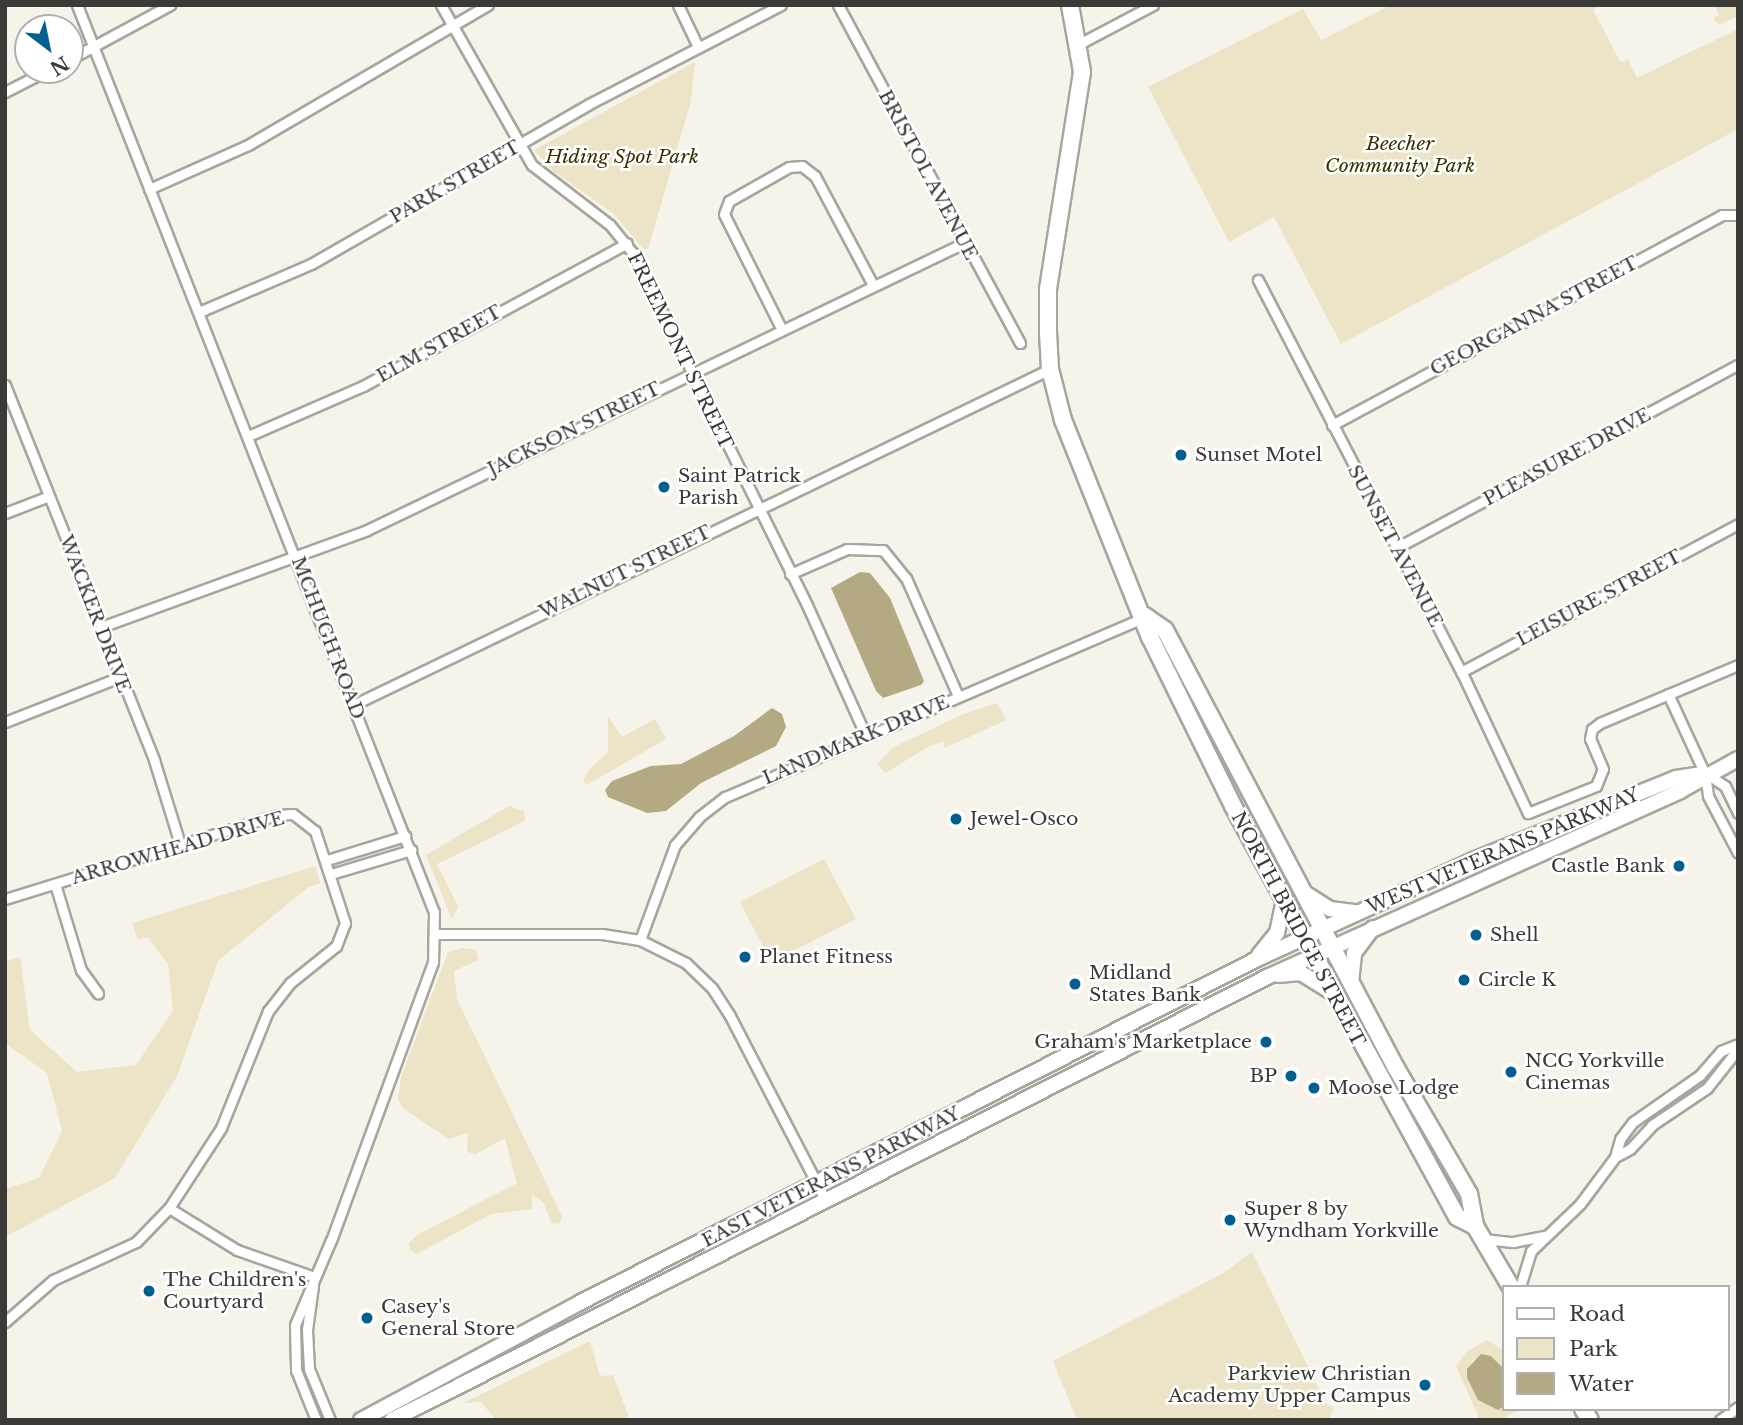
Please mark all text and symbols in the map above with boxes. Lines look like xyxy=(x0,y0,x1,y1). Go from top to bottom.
north arrow xyxy=(14,14,84,84)
text: N xyxy=(46,51,73,80)
street label: BRISTOL AVENUE xyxy=(873,85,983,265)
park label: Beecher Community Park xyxy=(1325,133,1475,177)
street label: PARK STREET xyxy=(386,135,524,229)
park label: Hiding Spot Park xyxy=(545,146,699,168)
street label: FREEMONT STREET xyxy=(622,249,738,453)
street label: GEORGANNA STREET xyxy=(1426,251,1642,381)
street label: ELM STREET xyxy=(373,300,505,388)
street label: JACKSON STREET xyxy=(484,377,664,481)
street label: PLEASURE DRIVE xyxy=(1479,403,1655,511)
place label: Sunset Motel xyxy=(1195,444,1322,466)
marker: Sunset Motel xyxy=(1173,447,1189,463)
street label: SUNSET AVENUE xyxy=(1342,460,1448,632)
place label: Saint Patrick Parish xyxy=(678,465,801,509)
marker: Saint Patrick Parish xyxy=(656,479,672,495)
street label: WALNUT STREET xyxy=(535,520,715,624)
street label: WACKER DRIVE xyxy=(54,532,136,696)
street label: LEISURE STREET xyxy=(1513,545,1685,651)
street label: MCHUGH ROAD xyxy=(286,553,370,723)
street label: LANDMARK DRIVE xyxy=(759,690,953,790)
street label: WEST VETERANS PARKWAY xyxy=(1362,783,1644,919)
street label: ARROWHEAD DRIVE xyxy=(69,807,287,889)
place label: Jewel-Osco xyxy=(970,808,1078,830)
street label: NORTH BRIDGE STREET xyxy=(1226,808,1370,1050)
marker: Jewel-Osco xyxy=(948,811,964,827)
place label: Castle Bank xyxy=(1551,855,1665,877)
marker: Castle Bank xyxy=(1671,858,1687,874)
place label: Shell xyxy=(1490,924,1539,946)
marker: Shell xyxy=(1468,927,1484,943)
place label: Planet Fitness xyxy=(759,946,893,968)
marker: Planet Fitness xyxy=(737,949,753,965)
place label: Midland States Bank xyxy=(1089,962,1201,1006)
place label: Circle K xyxy=(1478,969,1556,991)
marker: Circle K xyxy=(1456,972,1472,988)
marker: Midland States Bank xyxy=(1067,976,1083,992)
place label: Graham's Marketplace xyxy=(1034,1031,1252,1053)
marker: Graham's Marketplace xyxy=(1258,1034,1274,1050)
place label: NCG Yorkville Cinemas xyxy=(1525,1050,1666,1094)
marker: NCG Yorkville Cinemas xyxy=(1503,1064,1519,1080)
place label: BP xyxy=(1249,1065,1277,1087)
marker: BP xyxy=(1283,1068,1299,1084)
place label: Moose Lodge xyxy=(1328,1077,1459,1099)
marker: Moose Lodge xyxy=(1306,1080,1322,1096)
street label: EAST VETERANS PARKWAY xyxy=(698,1101,964,1253)
place label: Super 8 by Wyndham Yorkville xyxy=(1244,1198,1440,1242)
marker: Super 8 by Wyndham Yorkville xyxy=(1222,1212,1238,1228)
place label: The Children's Courtyard xyxy=(163,1269,306,1313)
marker: The Children's Courtyard xyxy=(141,1283,157,1299)
legend xyxy=(1502,1285,1729,1411)
place label: Casey's General Store xyxy=(381,1296,515,1340)
text: Road xyxy=(1569,1301,1625,1327)
marker: Casey's General Store xyxy=(359,1310,375,1326)
text: Park xyxy=(1569,1336,1618,1362)
place label: Parkview Christian Academy Upper Campus xyxy=(1167,1363,1411,1407)
text: Water xyxy=(1569,1371,1633,1397)
marker: Parkview Christian Academy Upper Campus xyxy=(1417,1377,1433,1393)

